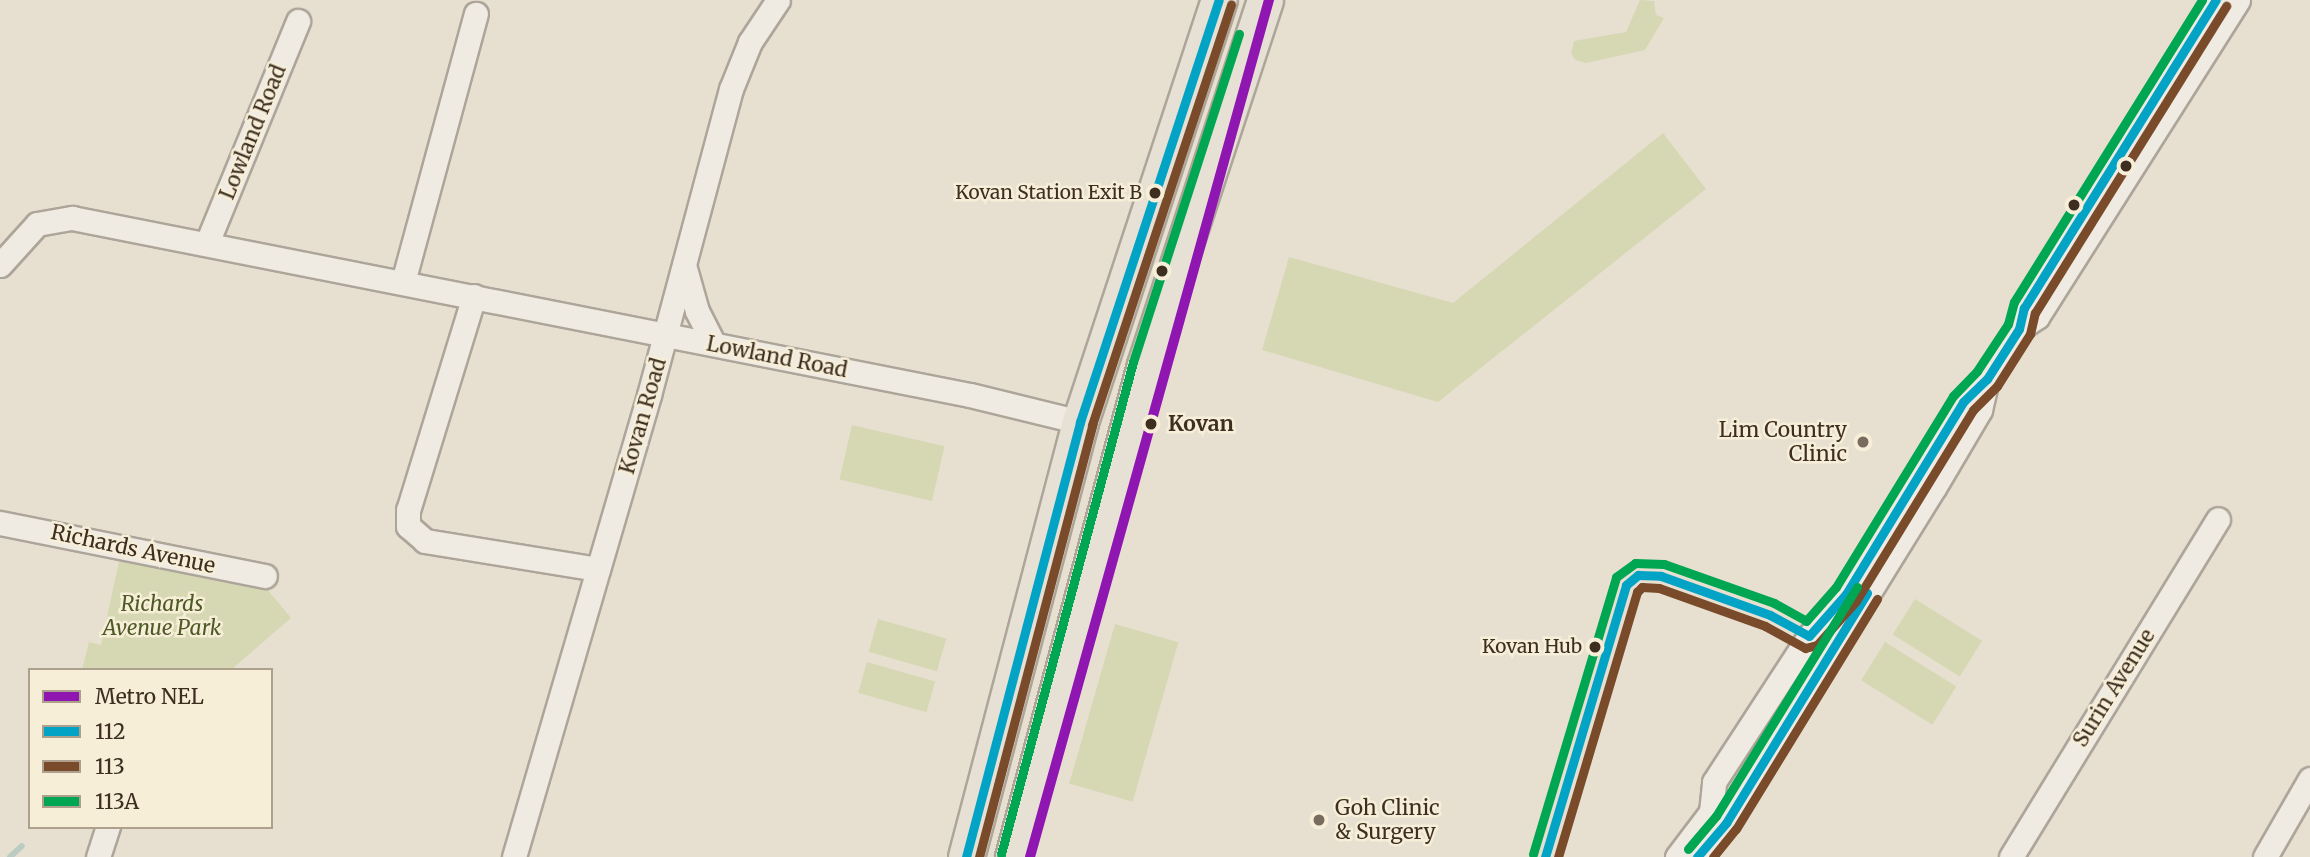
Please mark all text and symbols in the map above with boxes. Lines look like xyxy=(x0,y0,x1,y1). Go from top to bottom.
street label: Lowland Road xyxy=(214,61,292,203)
unlabelled marker xyxy=(2119,159,2133,173)
place label: Kovan Station Exit B xyxy=(955,182,1142,204)
marker: Kovan Station Exit B xyxy=(1148,186,1162,200)
unlabelled marker xyxy=(2067,198,2081,212)
unlabelled marker xyxy=(1155,264,1169,278)
street label: Lowland Road xyxy=(704,331,850,383)
street label: Kovan Road xyxy=(614,355,672,477)
place label: Kovan xyxy=(1168,411,1234,437)
marker: Kovan xyxy=(1140,413,1162,435)
place label: Lim Country Clinic xyxy=(1719,417,1847,467)
marker: Lim Country Clinic xyxy=(1853,432,1873,452)
street label: Richards Avenue xyxy=(49,519,217,579)
park label: Richards Avenue Park xyxy=(103,591,221,641)
street label: Surin Avenue xyxy=(2068,624,2160,752)
place label: Kovan Hub xyxy=(1482,636,1582,658)
marker: Kovan Hub xyxy=(1588,640,1602,654)
legend xyxy=(28,668,273,829)
text: Metro NEL xyxy=(95,683,204,710)
text: 112 xyxy=(95,718,126,745)
text: 113 xyxy=(95,753,125,780)
text: 113A xyxy=(95,788,139,815)
place label: Goh Clinic & Surgery xyxy=(1335,795,1440,845)
marker: Goh Clinic & Surgery xyxy=(1309,810,1329,830)

